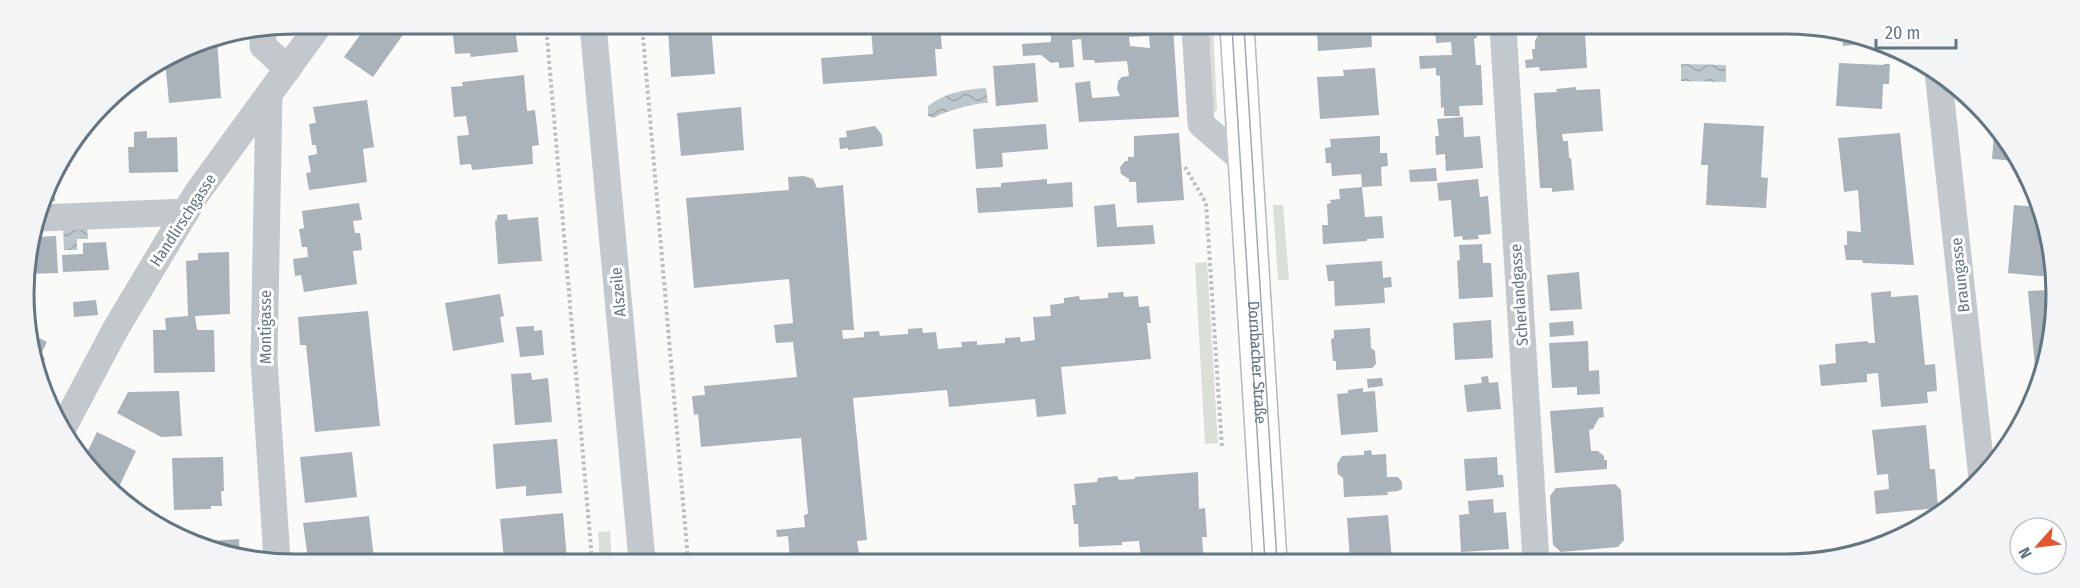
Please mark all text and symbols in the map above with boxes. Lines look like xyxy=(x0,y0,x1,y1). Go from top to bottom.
scale bar xyxy=(1876,12,1956,50)
text: 20 m xyxy=(1885,22,1920,44)
street label: Handlirschgasse xyxy=(146,170,220,270)
street label: Braungasse xyxy=(1947,237,1973,313)
street label: Scherlandgasse xyxy=(1506,243,1532,347)
street label: Alszeile xyxy=(606,266,630,318)
street label: Montigasse xyxy=(256,290,275,364)
street label: Dornbacher Straße xyxy=(1244,300,1271,424)
north arrow xyxy=(2008,516,2068,576)
text: N xyxy=(2015,544,2036,562)

